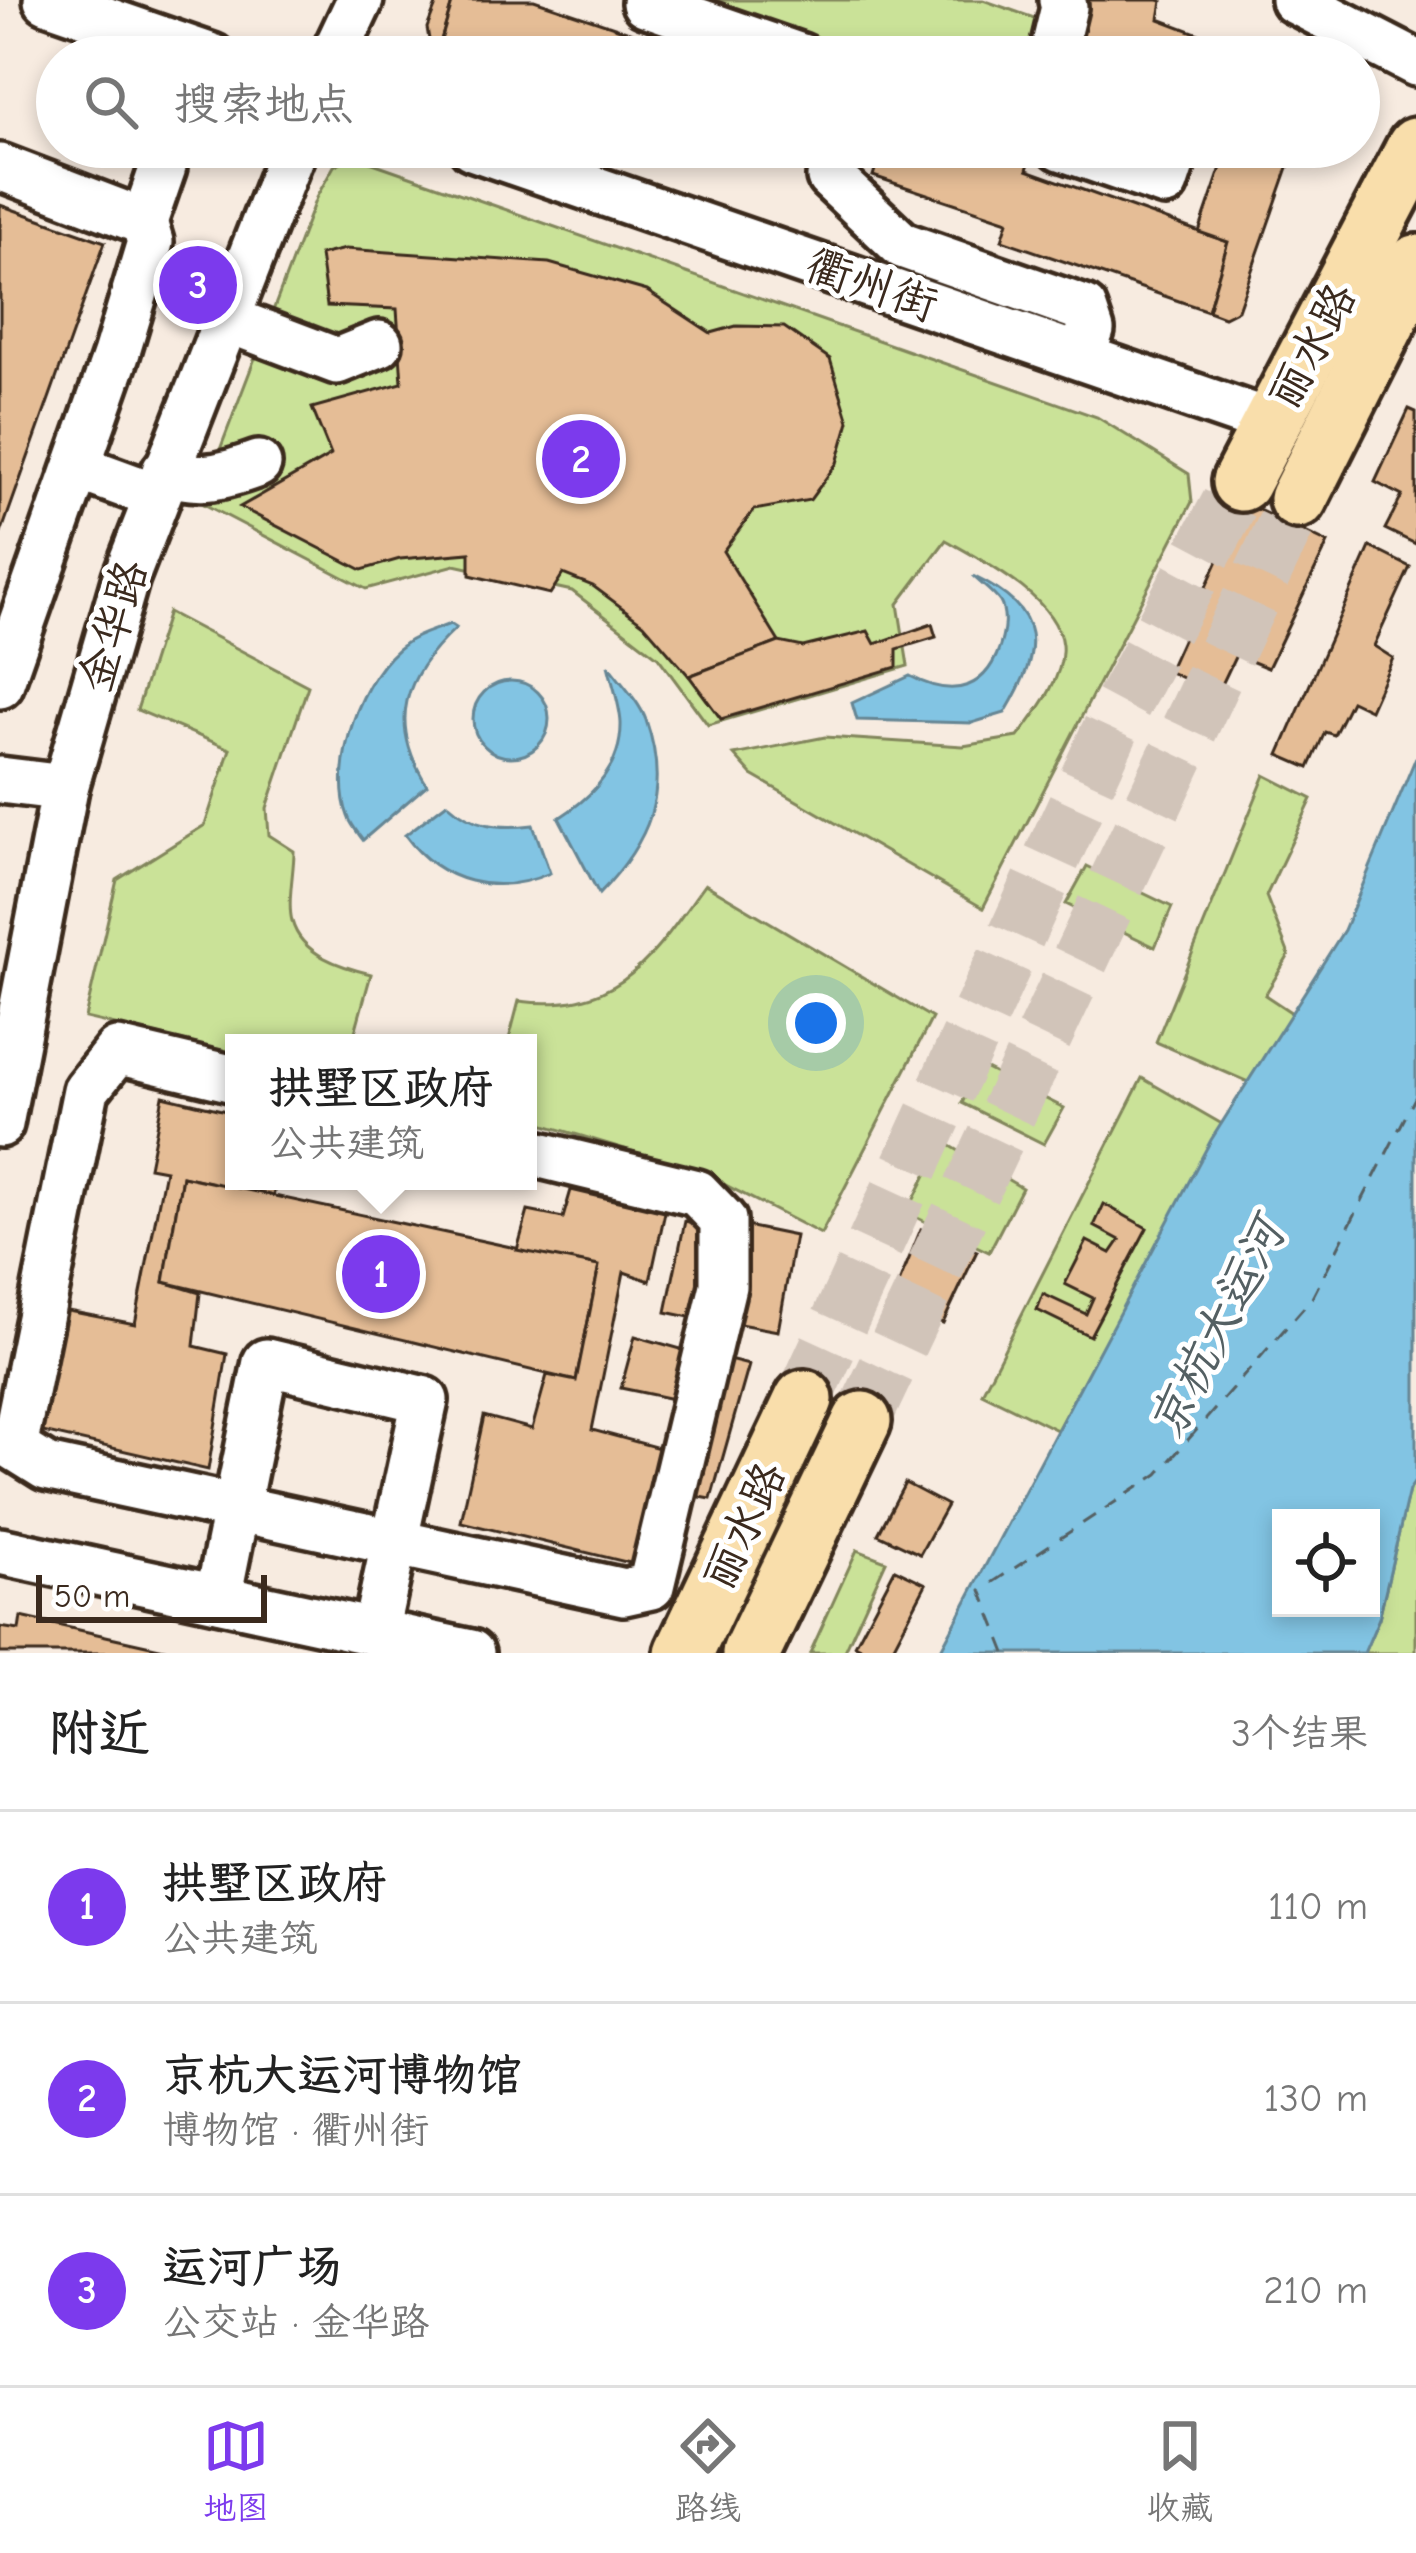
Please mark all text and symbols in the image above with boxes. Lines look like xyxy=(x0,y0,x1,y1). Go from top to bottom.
search box xyxy=(36,36,1380,168)
icon: search xyxy=(78,69,144,135)
text: 搜索地点 xyxy=(174,78,354,130)
street label: 衢州街 xyxy=(800,238,944,332)
pin: 3 xyxy=(159,240,237,330)
street label: 丽水路 xyxy=(1257,274,1367,418)
pin: 2 xyxy=(542,414,620,504)
street label: 金华路 xyxy=(68,554,158,698)
your location xyxy=(786,993,846,1053)
popup xyxy=(225,1034,537,1190)
text: 拱墅区政府 xyxy=(268,1062,494,1114)
text: 公共建筑 xyxy=(268,1121,425,1166)
water label: 京杭大运河 xyxy=(1138,1203,1299,1448)
pin: 1 xyxy=(342,1229,420,1319)
street label: 丽水路 xyxy=(692,1454,796,1598)
map controls xyxy=(1272,1509,1380,1617)
button: locate xyxy=(1272,1509,1380,1617)
scale bar xyxy=(36,1569,267,1622)
text: 50 m xyxy=(54,1577,130,1615)
text: 附近 xyxy=(48,1704,150,1763)
text: 3个结果 xyxy=(1231,1711,1368,1756)
text: 拱墅区政府 xyxy=(162,1857,387,1909)
text: 1 xyxy=(79,1884,95,1929)
text: 110 m xyxy=(1268,1884,1368,1929)
text: 公共建筑 xyxy=(162,1916,318,1961)
text: 京杭大运河博物馆 xyxy=(162,2049,522,2101)
text: 2 xyxy=(77,2076,97,2121)
text: 130 m xyxy=(1264,2076,1368,2121)
text: 博物馆 · 衢州街 xyxy=(162,2108,429,2153)
text: 运河广场 xyxy=(162,2241,342,2293)
text: 3 xyxy=(77,2268,97,2313)
text: 210 m xyxy=(1263,2268,1368,2313)
text: 公交站 · 金华路 xyxy=(162,2300,429,2345)
tab: 地图 xyxy=(203,2413,269,2528)
tab: 路线 xyxy=(675,2413,741,2528)
tab: 收藏 xyxy=(1147,2413,1213,2528)

